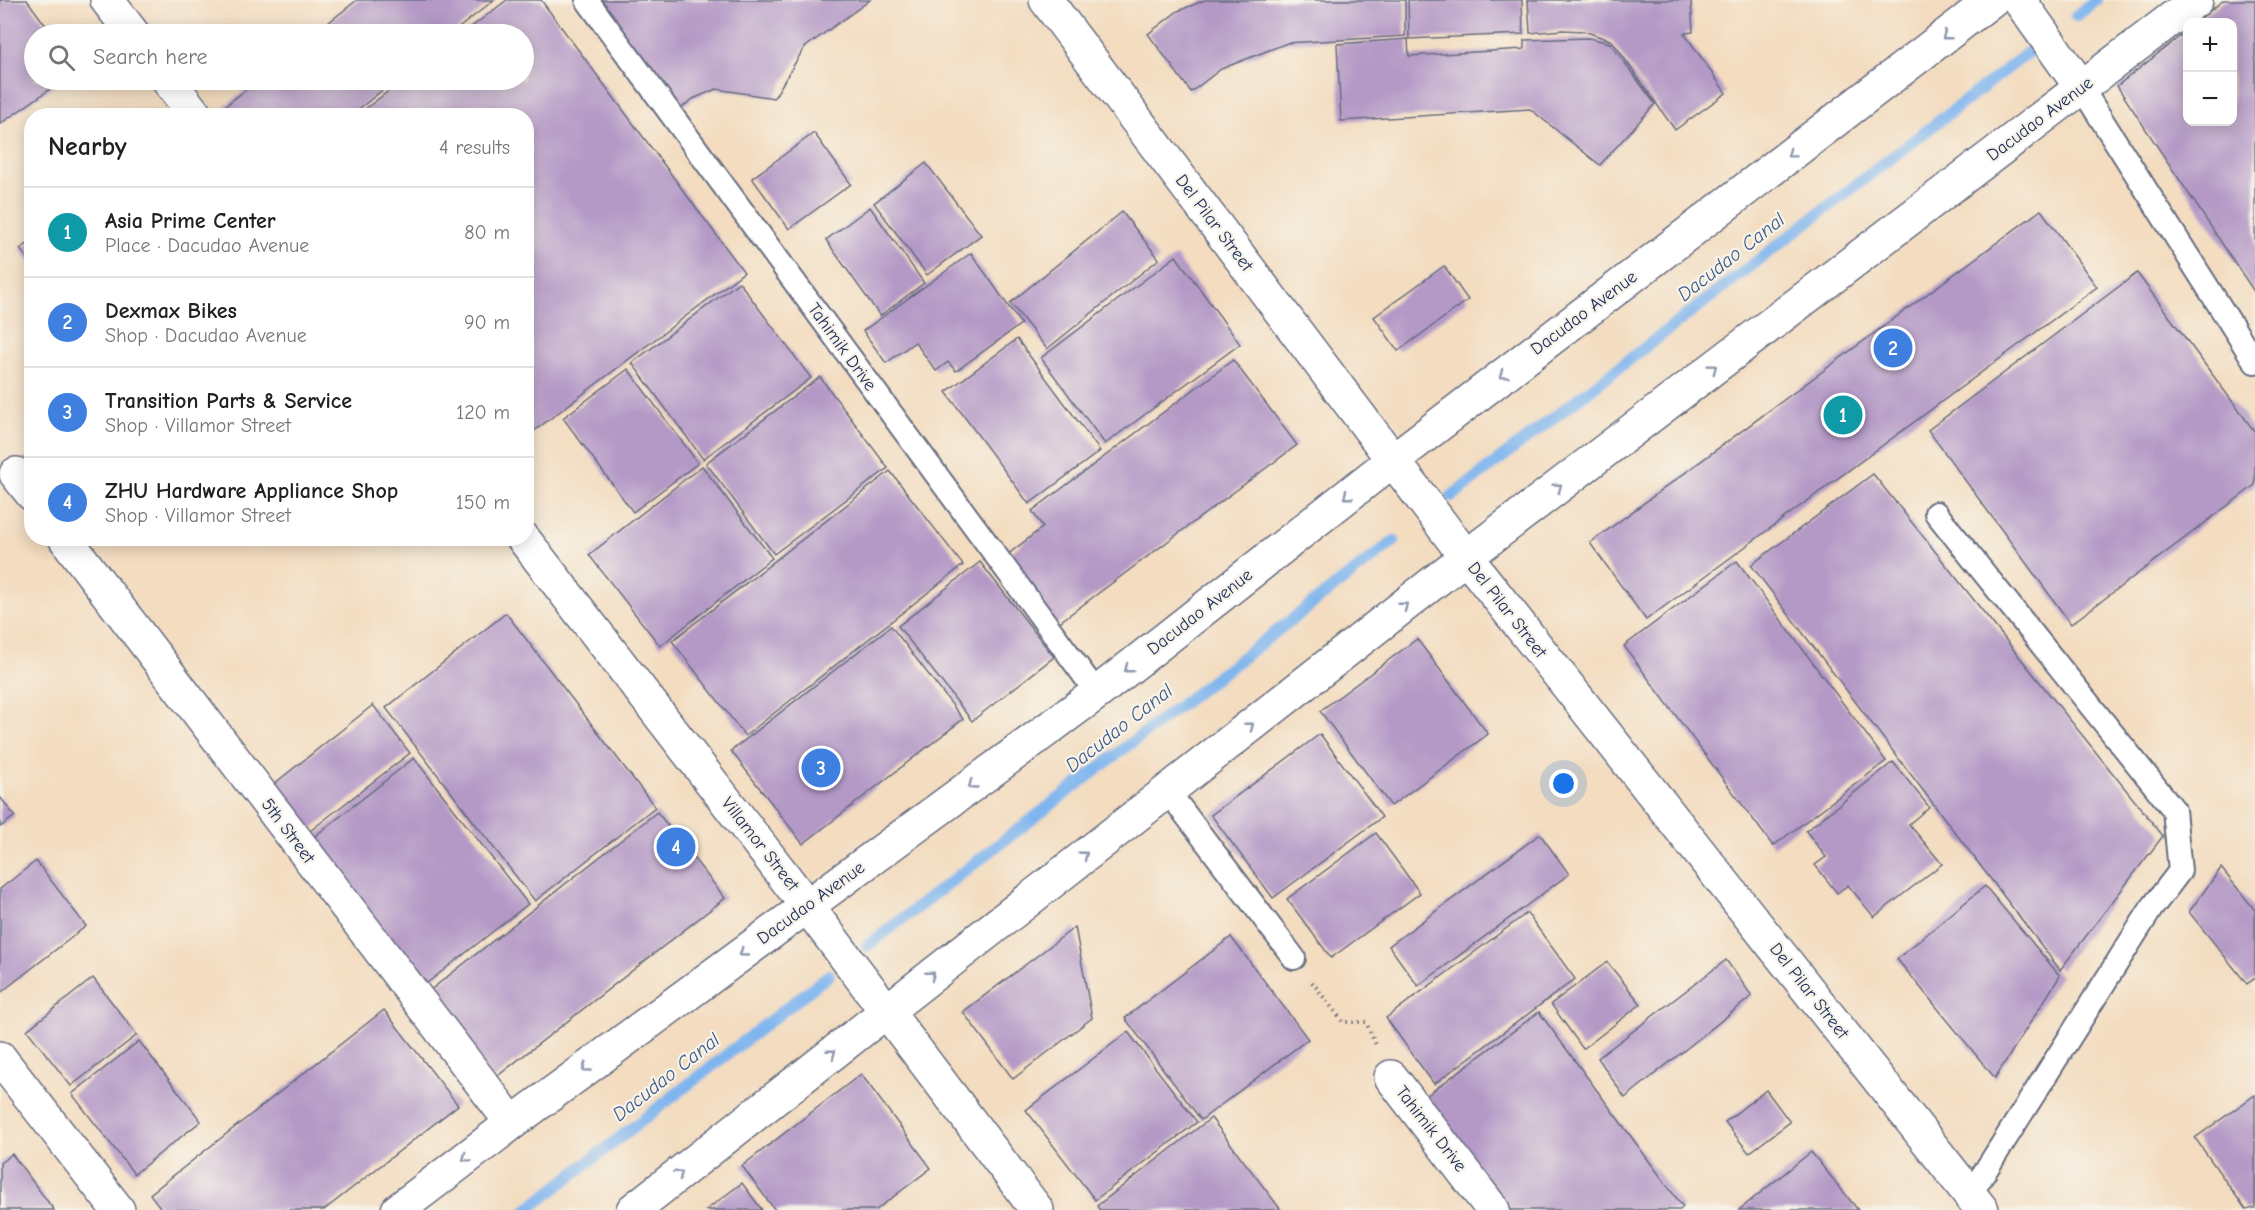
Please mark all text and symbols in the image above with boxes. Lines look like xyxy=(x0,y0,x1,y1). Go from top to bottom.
map controls xyxy=(2183,18,2237,126)
button: + xyxy=(2183,18,2237,72)
search box xyxy=(24,24,534,90)
one-way arrow xyxy=(1941,28,1952,39)
icon: search xyxy=(45,41,78,74)
text: Search here xyxy=(93,44,208,70)
street label: Dacudao Avenue xyxy=(1983,72,2097,166)
button: − xyxy=(2183,72,2237,126)
text: Nearby xyxy=(48,132,127,162)
text: 4 results xyxy=(439,136,510,159)
one-way arrow xyxy=(1787,147,1798,158)
street label: Del Pilar Street xyxy=(1171,170,1258,276)
text: Asia Prime Center xyxy=(105,208,276,234)
water label: Dacudao Canal xyxy=(1673,208,1790,306)
text: 1 xyxy=(64,221,71,244)
text: 80 m xyxy=(464,221,510,244)
text: Place · Dacudao Avenue xyxy=(105,234,309,257)
street label: Dacudao Avenue xyxy=(1527,266,1641,360)
text: Dexmax Bikes xyxy=(105,298,237,324)
street label: Tahimik Drive xyxy=(803,299,881,395)
text: 2 xyxy=(63,311,72,334)
text: 90 m xyxy=(464,311,510,334)
text: Shop · Dacudao Avenue xyxy=(105,324,307,347)
pin: 2 xyxy=(1874,326,1912,370)
one-way arrow xyxy=(1706,365,1717,376)
one-way arrow xyxy=(1499,368,1510,379)
text: Transition Parts & Service xyxy=(105,388,352,414)
pin: 1 xyxy=(1824,392,1862,438)
text: 3 xyxy=(63,401,72,424)
text: 120 m xyxy=(456,401,510,424)
text: Shop · Villamor Street xyxy=(105,414,291,437)
text: ZHU Hardware Appliance Shop xyxy=(105,478,398,504)
one-way arrow xyxy=(1551,483,1562,494)
one-way arrow xyxy=(1343,488,1354,499)
text: 4 xyxy=(63,491,72,514)
text: 150 m xyxy=(456,491,510,514)
text: Shop · Villamor Street xyxy=(105,504,291,527)
street label: Del Pilar Street xyxy=(1463,558,1551,663)
street label: Dacudao Avenue xyxy=(1143,564,1257,660)
one-way arrow xyxy=(1397,602,1408,613)
one-way arrow xyxy=(1124,661,1135,672)
water label: Dacudao Canal xyxy=(1061,679,1178,777)
one-way arrow xyxy=(1243,722,1254,733)
pin: 3 xyxy=(802,746,840,790)
your location xyxy=(1549,769,1578,798)
one-way arrow xyxy=(967,778,978,789)
street label: Villamor Street xyxy=(717,793,804,896)
street label: 5th Street xyxy=(257,794,320,868)
pin: 4 xyxy=(656,824,696,870)
one-way arrow xyxy=(1078,851,1089,862)
street label: Dacudao Avenue xyxy=(753,857,869,949)
street label: Del Pilar Street xyxy=(1765,939,1853,1044)
one-way arrow xyxy=(739,946,750,957)
one-way arrow xyxy=(924,971,935,982)
water label: Dacudao Canal xyxy=(608,1028,725,1126)
one-way arrow xyxy=(825,1049,836,1060)
one-way arrow xyxy=(582,1061,593,1072)
street label: Tahimik Drive xyxy=(1391,1082,1471,1176)
one-way arrow xyxy=(461,1151,472,1162)
one-way arrow xyxy=(672,1170,683,1181)

